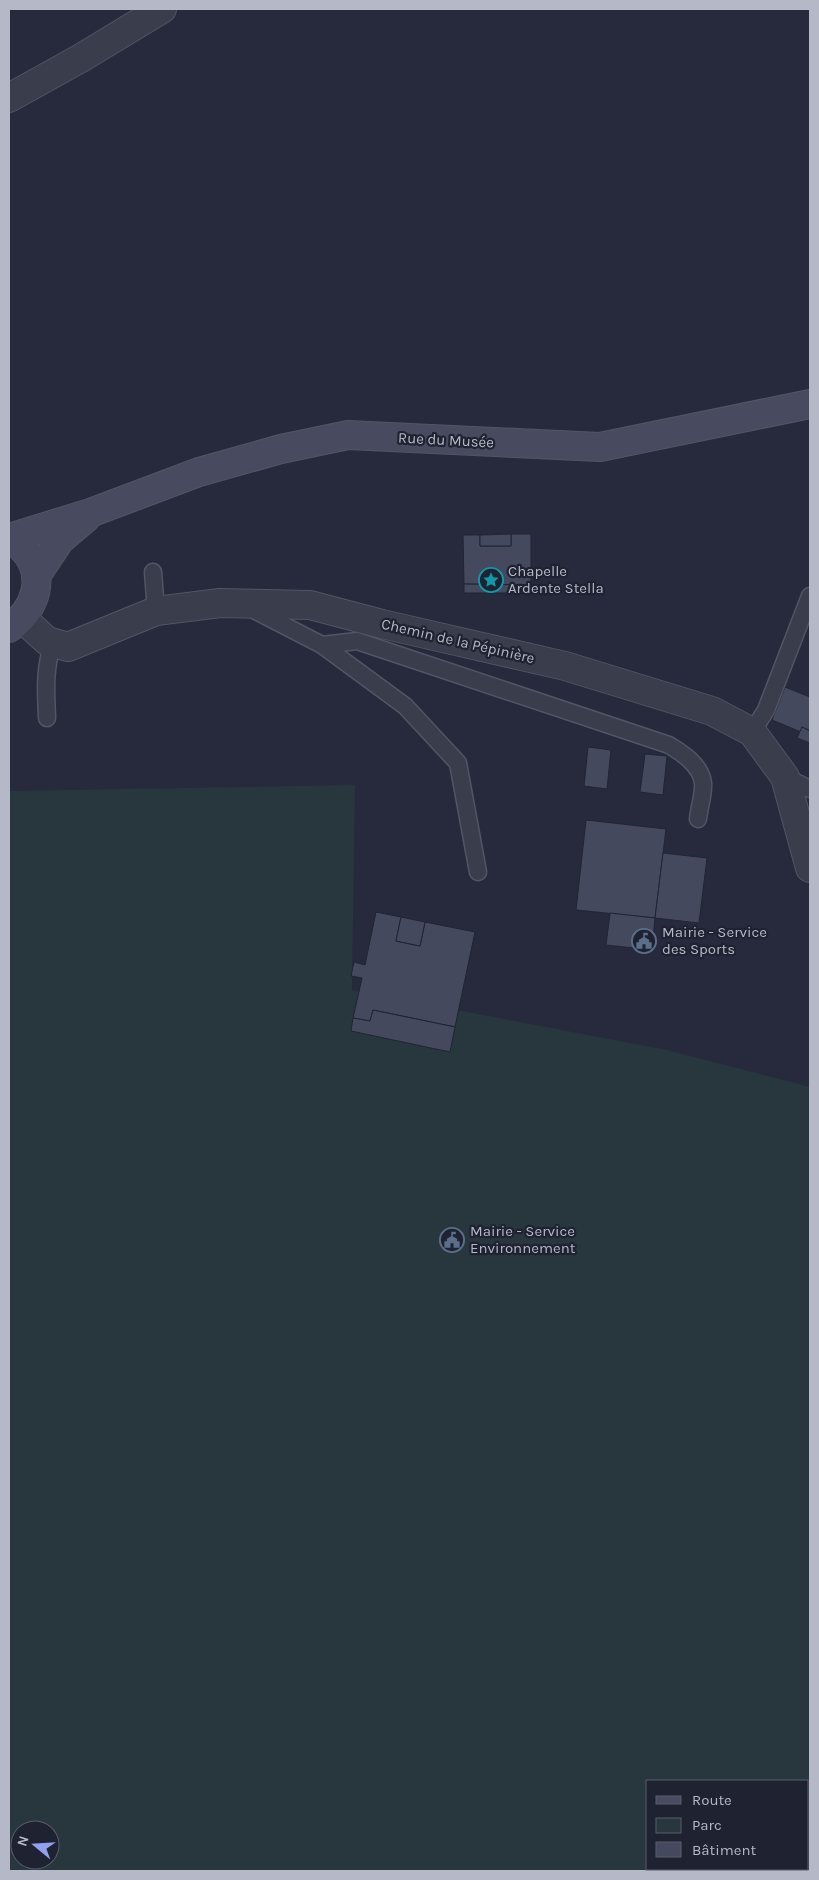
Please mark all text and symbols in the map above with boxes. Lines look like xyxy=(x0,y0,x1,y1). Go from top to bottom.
street label: Rue du Musée xyxy=(398,428,494,452)
place label: Chapelle Ardente Stella xyxy=(508,562,604,597)
place icon: Chapelle Ardente Stella xyxy=(478,567,504,593)
street label: Chemin de la Pépinière xyxy=(380,615,536,667)
place label: Mairie - Service des Sports xyxy=(662,923,767,958)
public building icon: Mairie - Service des Sports xyxy=(631,928,657,954)
place label: Mairie - Service Environnement xyxy=(470,1222,576,1257)
public building icon: Mairie - Service Environnement xyxy=(439,1227,465,1253)
legend xyxy=(646,1780,809,1870)
text: Route xyxy=(692,1791,732,1809)
text: Parc xyxy=(692,1816,722,1834)
north arrow xyxy=(10,1820,60,1870)
text: N xyxy=(13,1834,33,1849)
text: Bâtiment xyxy=(692,1841,756,1859)

